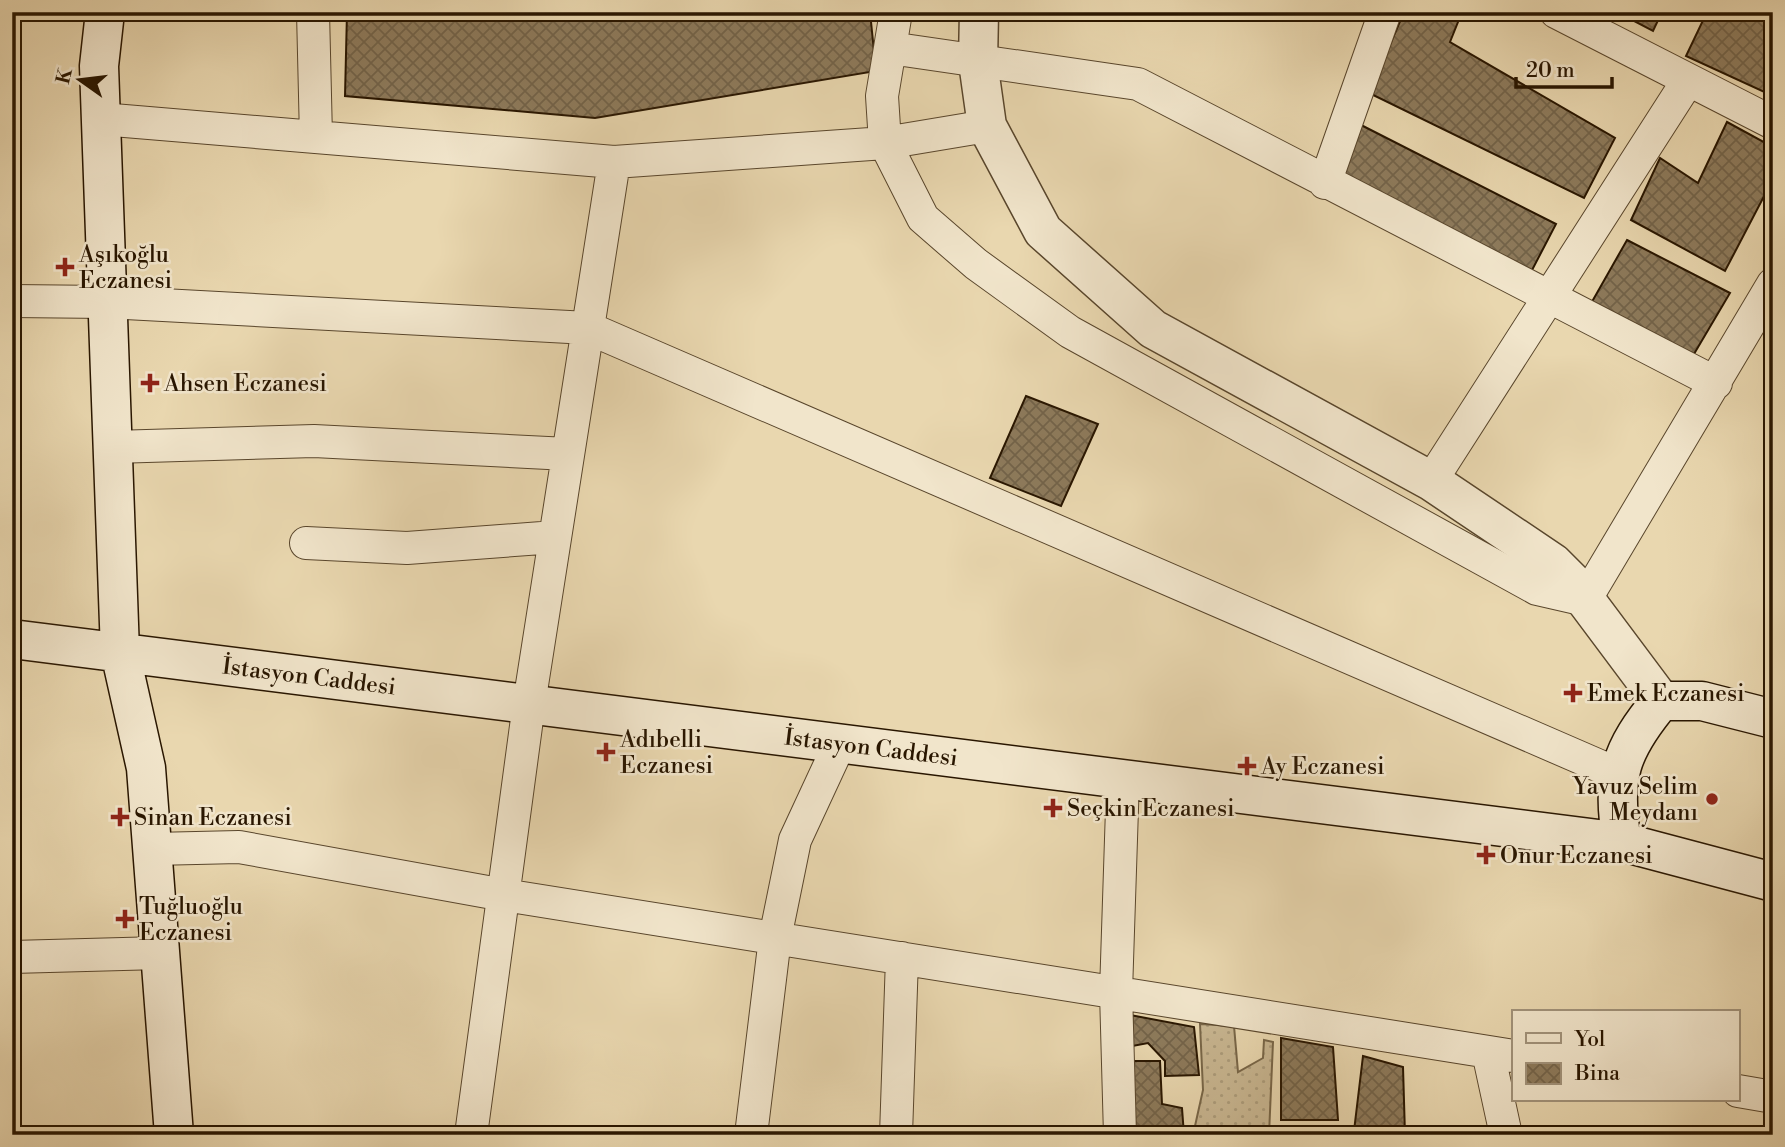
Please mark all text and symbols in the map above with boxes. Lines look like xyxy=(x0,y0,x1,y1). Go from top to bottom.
north arrow xyxy=(46,46,116,116)
scale bar xyxy=(1516,46,1612,90)
text: 20 m xyxy=(1526,58,1575,84)
text: K xyxy=(51,65,78,87)
place label: Aşıkoğlu Eczanesi xyxy=(78,241,172,295)
marker: Aşıkoğlu Eczanesi xyxy=(57,259,73,275)
place label: Ahsen Eczanesi xyxy=(163,370,327,398)
marker: Ahsen Eczanesi xyxy=(142,375,158,391)
street label: İstasyon Caddesi xyxy=(221,650,397,702)
place label: Emek Eczanesi xyxy=(1587,680,1745,708)
marker: Emek Eczanesi xyxy=(1565,685,1581,701)
street label: İstasyon Caddesi xyxy=(783,721,959,773)
place label: Adıbelli Eczanesi xyxy=(619,726,713,780)
marker: Adıbelli Eczanesi xyxy=(598,744,614,760)
place label: Ay Eczanesi xyxy=(1260,753,1385,781)
marker: Ay Eczanesi xyxy=(1239,758,1255,774)
place label: Yavuz Selim Meydanı xyxy=(1572,773,1698,827)
marker: Yavuz Selim Meydanı xyxy=(1704,791,1720,807)
place label: Seçkin Eczanesi xyxy=(1067,795,1235,823)
marker: Seçkin Eczanesi xyxy=(1045,800,1061,816)
place label: Sinan Eczanesi xyxy=(134,804,292,832)
marker: Sinan Eczanesi xyxy=(112,809,128,825)
place label: Onur Eczanesi xyxy=(1500,842,1653,870)
marker: Onur Eczanesi xyxy=(1478,847,1494,863)
place label: Tuğluoğlu Eczanesi xyxy=(139,893,243,947)
marker: Tuğluoğlu Eczanesi xyxy=(117,911,133,927)
legend xyxy=(1512,1010,1740,1102)
text: Yol xyxy=(1574,1027,1605,1053)
text: Bina xyxy=(1574,1061,1620,1087)

